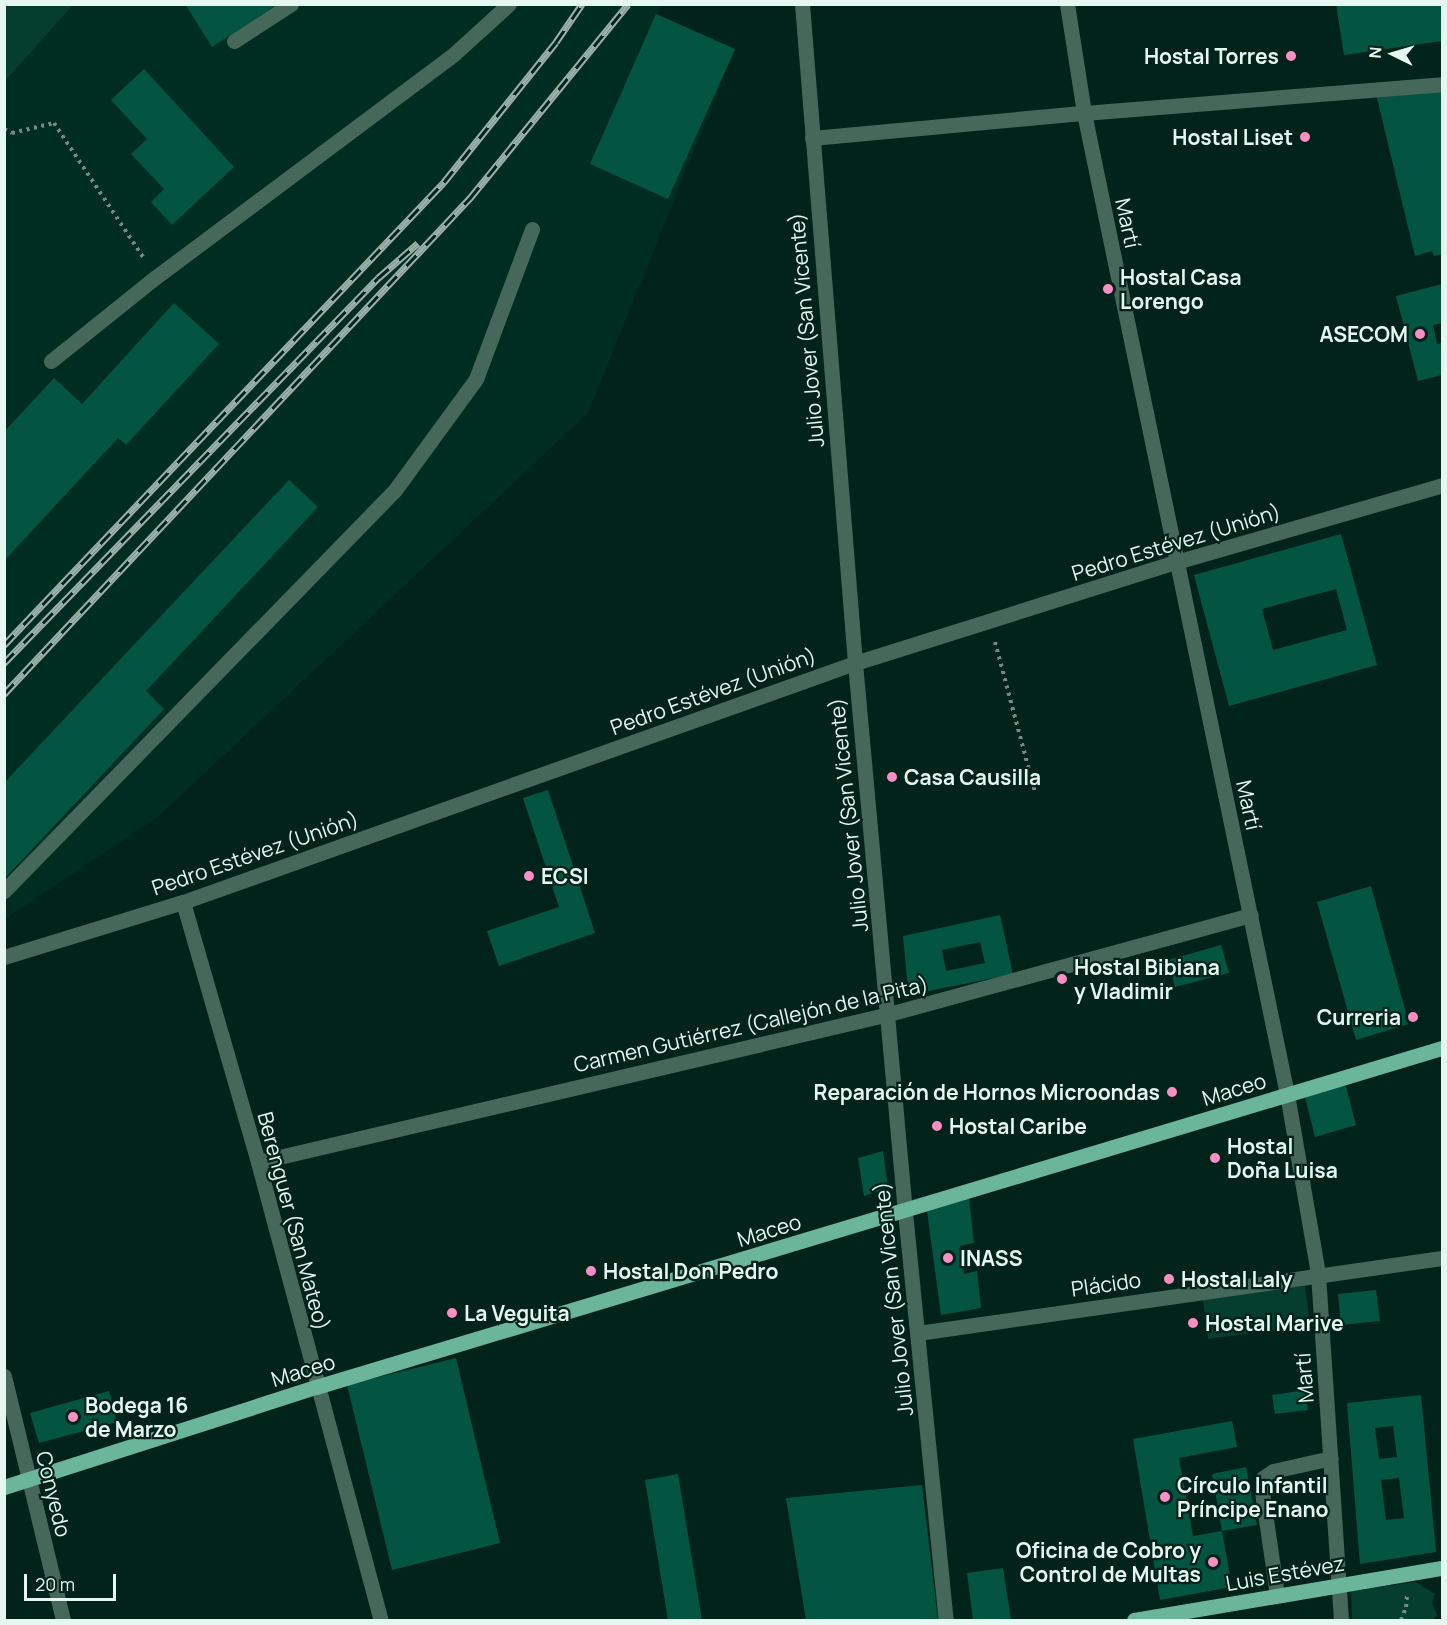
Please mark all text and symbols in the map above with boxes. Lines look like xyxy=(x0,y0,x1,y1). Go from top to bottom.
north arrow xyxy=(1363,24,1423,84)
place label: Hostal Torres xyxy=(1144,43,1279,69)
text: N xyxy=(1364,46,1387,59)
marker: Hostal Torres xyxy=(1284,49,1298,63)
place label: Hostal Liset xyxy=(1172,124,1293,150)
marker: Hostal Liset xyxy=(1298,130,1312,144)
street label: Martí xyxy=(1110,196,1146,250)
street label: Julio Jover (San Vicente) xyxy=(783,212,829,448)
place label: Hostal Casa Lorengo xyxy=(1120,264,1242,314)
marker: Hostal Casa Lorengo xyxy=(1101,282,1115,296)
place label: ASECOM xyxy=(1320,321,1408,347)
marker: ASECOM xyxy=(1413,327,1427,341)
street label: Pedro Estévez (Unión) xyxy=(1069,498,1283,586)
street label: Pedro Estévez (Unión) xyxy=(607,642,819,740)
street label: Julio Jover (San Vicente) xyxy=(823,697,873,933)
place label: Casa Causilla xyxy=(904,764,1041,790)
marker: Casa Causilla xyxy=(885,770,899,784)
street label: Martí xyxy=(1231,778,1267,832)
street label: Pedro Estévez (Unión) xyxy=(148,806,362,900)
place label: ECSI xyxy=(541,863,589,889)
marker: ECSI xyxy=(522,869,536,883)
place label: Hostal Bibiana y Vladimir xyxy=(1074,954,1220,1004)
street label: Carmen Gutiérrez (Callejón de la Pita) xyxy=(571,971,931,1077)
marker: Hostal Bibiana y Vladimir xyxy=(1055,972,1069,986)
place label: Curreria xyxy=(1317,1004,1401,1030)
marker: Curreria xyxy=(1406,1010,1420,1024)
street label: Maceo xyxy=(1199,1067,1269,1111)
place label: Reparación de Hornos Microondas xyxy=(814,1079,1160,1105)
marker: Reparación de Hornos Microondas xyxy=(1165,1085,1179,1099)
street label: Berenguer (San Mateo) xyxy=(253,1109,335,1333)
place label: Hostal Caribe xyxy=(949,1113,1087,1139)
marker: Hostal Caribe xyxy=(930,1119,944,1133)
place label: Hostal Doña Luisa xyxy=(1227,1133,1338,1183)
marker: Hostal Doña Luisa xyxy=(1208,1151,1222,1165)
street label: Julio Jover (San Vicente) xyxy=(868,1181,918,1417)
street label: Maceo xyxy=(734,1208,804,1252)
place label: INASS xyxy=(960,1245,1023,1271)
marker: INASS xyxy=(941,1251,955,1265)
place label: Hostal Don Pedro xyxy=(603,1258,779,1284)
marker: Hostal Don Pedro xyxy=(584,1264,598,1278)
place label: Hostal Laly xyxy=(1181,1266,1292,1292)
street label: Plácido xyxy=(1069,1267,1143,1301)
marker: Hostal Laly xyxy=(1162,1272,1176,1286)
place label: La Veguita xyxy=(464,1300,569,1326)
marker: La Veguita xyxy=(445,1306,459,1320)
place label: Hostal Marive xyxy=(1205,1310,1344,1336)
marker: Hostal Marive xyxy=(1186,1316,1200,1330)
street label: Maceo xyxy=(268,1348,338,1392)
street label: Martí xyxy=(1290,1352,1318,1404)
place label: Bodega 16 de Marzo xyxy=(85,1392,188,1442)
marker: Bodega 16 de Marzo xyxy=(66,1410,80,1424)
street label: Conyedo xyxy=(31,1449,77,1539)
place label: Círculo Infantil Príncipe Enano xyxy=(1177,1472,1329,1522)
marker: Círculo Infantil Príncipe Enano xyxy=(1158,1490,1172,1504)
place label: Oficina de Cobro y Control de Multas xyxy=(1016,1537,1201,1587)
street label: Luis Estévez xyxy=(1224,1550,1346,1596)
marker: Oficina de Cobro y Control de Multas xyxy=(1206,1555,1220,1569)
scale bar xyxy=(27,1562,118,1600)
text: 20 m xyxy=(35,1572,75,1596)

